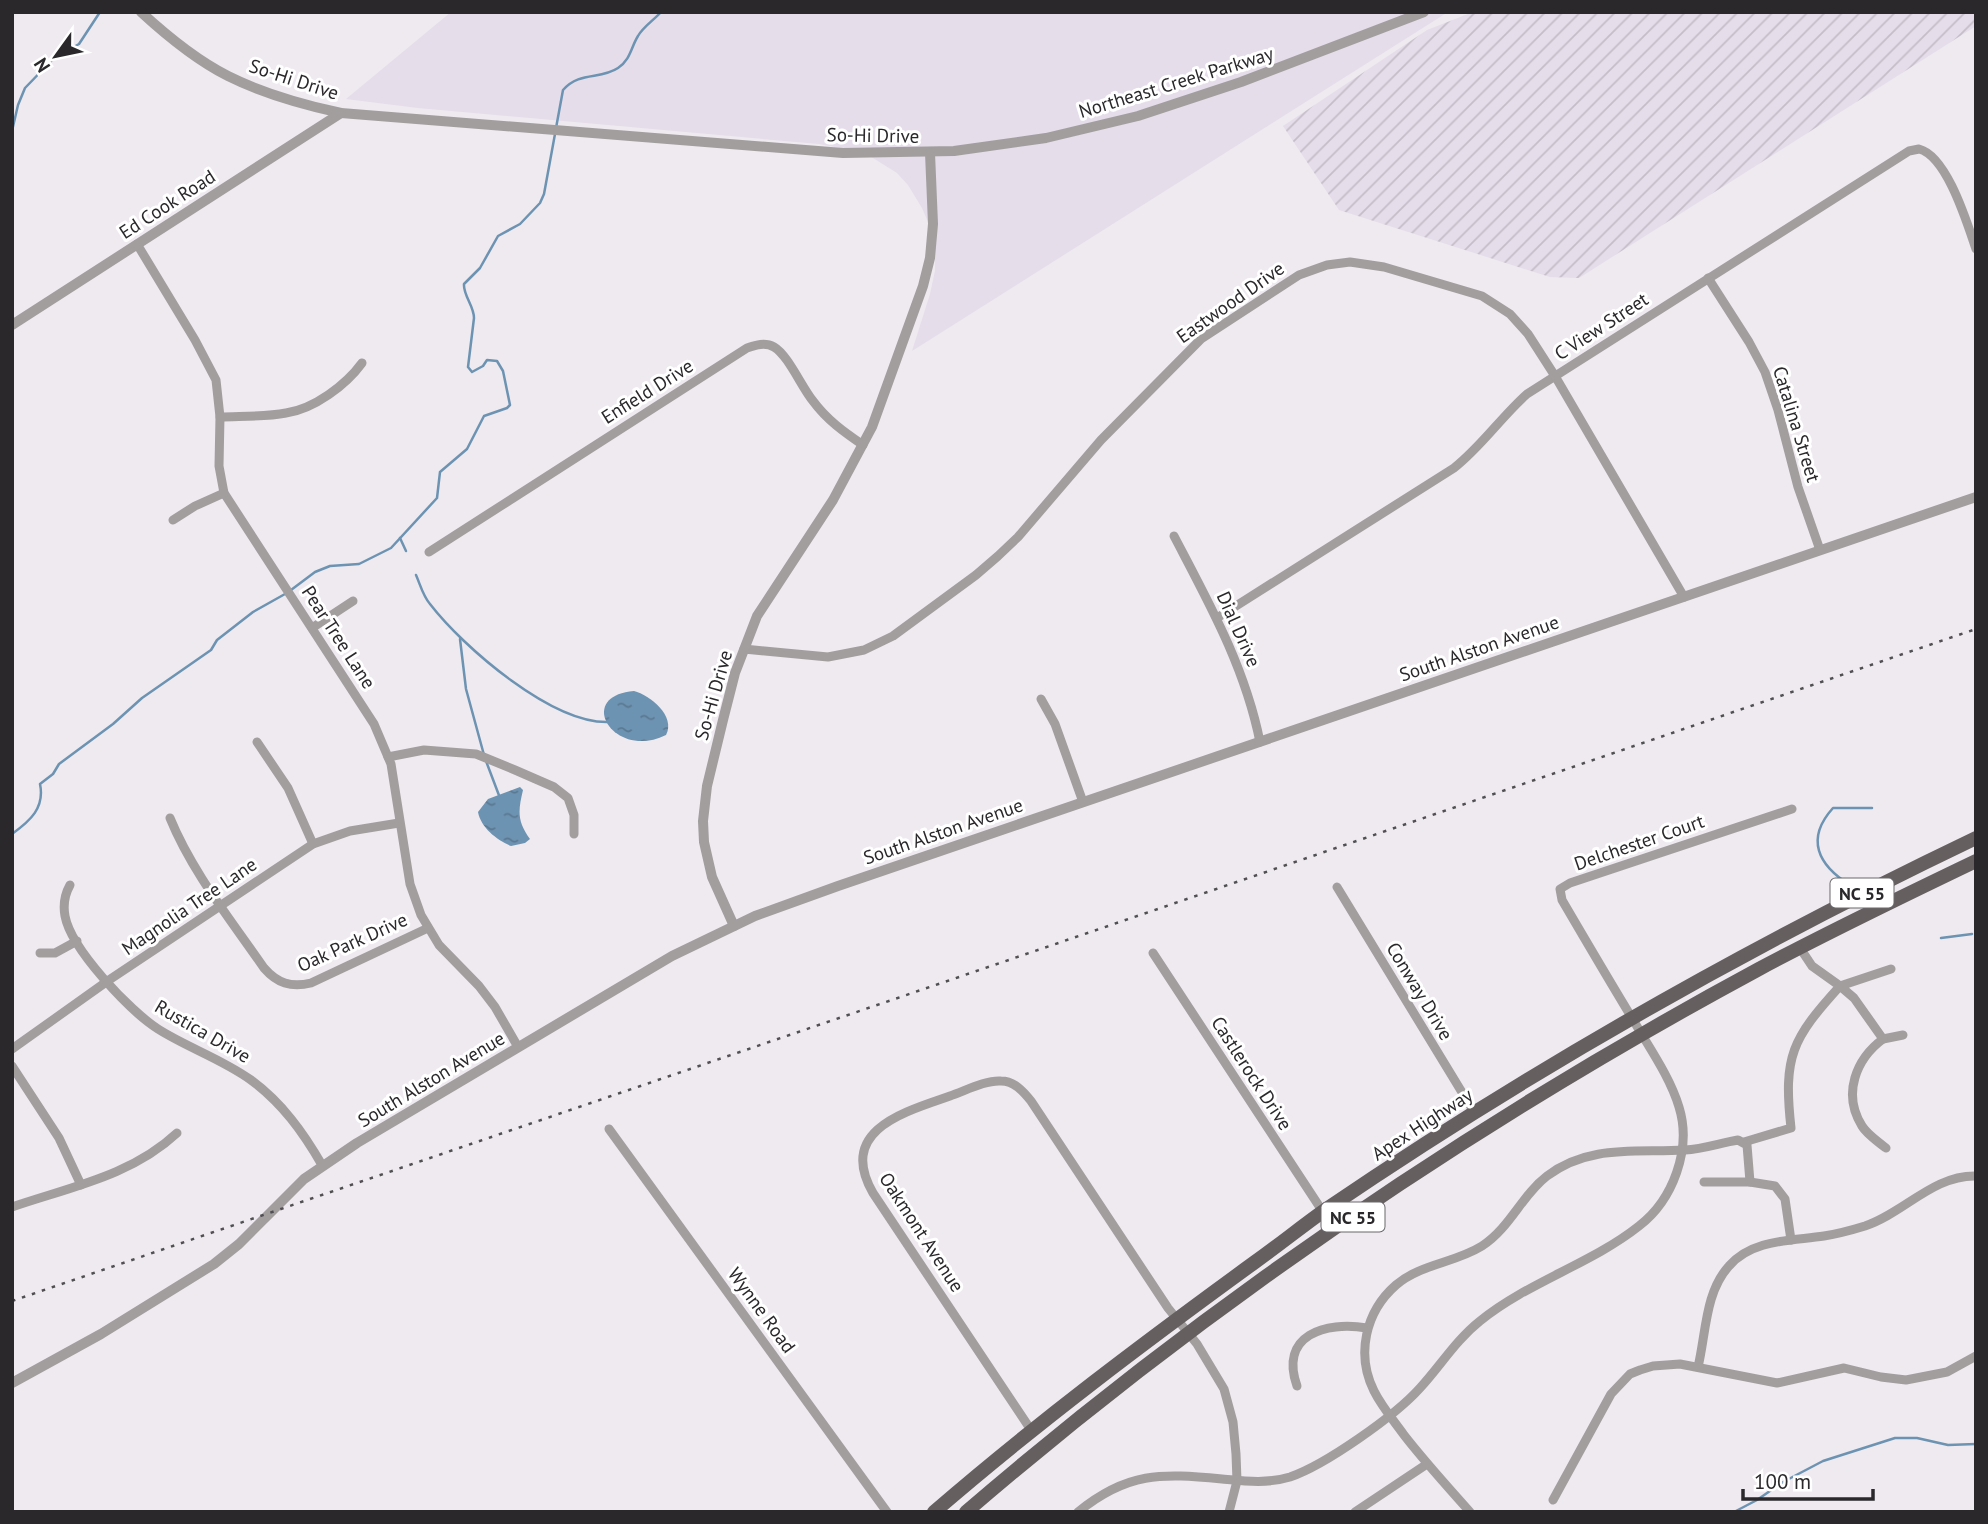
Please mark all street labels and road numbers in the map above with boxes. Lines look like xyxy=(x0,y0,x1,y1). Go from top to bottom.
street label: Northeast Creek Parkway xyxy=(1076,41,1276,123)
street label: So-Hi Drive xyxy=(246,53,342,105)
street label: So-Hi Drive xyxy=(826,122,920,148)
street label: Ed Cook Road xyxy=(114,164,220,244)
street label: Eastwood Drive xyxy=(1171,256,1289,348)
street label: C View Street xyxy=(1550,286,1653,365)
street label: Enfield Drive xyxy=(597,353,697,429)
street label: Catalina Street xyxy=(1768,363,1826,485)
street label: Pear Tree Lane xyxy=(297,581,381,693)
street label: Dial Drive xyxy=(1212,588,1266,670)
street label: South Alston Avenue xyxy=(1396,609,1562,687)
street label: So-Hi Drive xyxy=(689,647,737,743)
street label: South Alston Avenue xyxy=(860,792,1026,870)
street label: Delchester Court xyxy=(1571,808,1708,875)
street label: Magnolia Tree Lane xyxy=(117,852,261,960)
road number: NC 55 xyxy=(1830,878,1894,908)
street label: Oak Park Drive xyxy=(293,907,411,977)
street label: Conway Drive xyxy=(1381,938,1459,1044)
street label: Rustica Drive xyxy=(151,994,255,1068)
street label: Castlerock Drive xyxy=(1206,1012,1298,1134)
street label: South Alston Avenue xyxy=(353,1026,509,1132)
street label: Apex Highway xyxy=(1367,1082,1477,1166)
street label: Oakmont Avenue xyxy=(874,1168,970,1296)
road number: NC 55 xyxy=(1322,1202,1384,1232)
street label: Wynne Road xyxy=(723,1262,801,1358)

